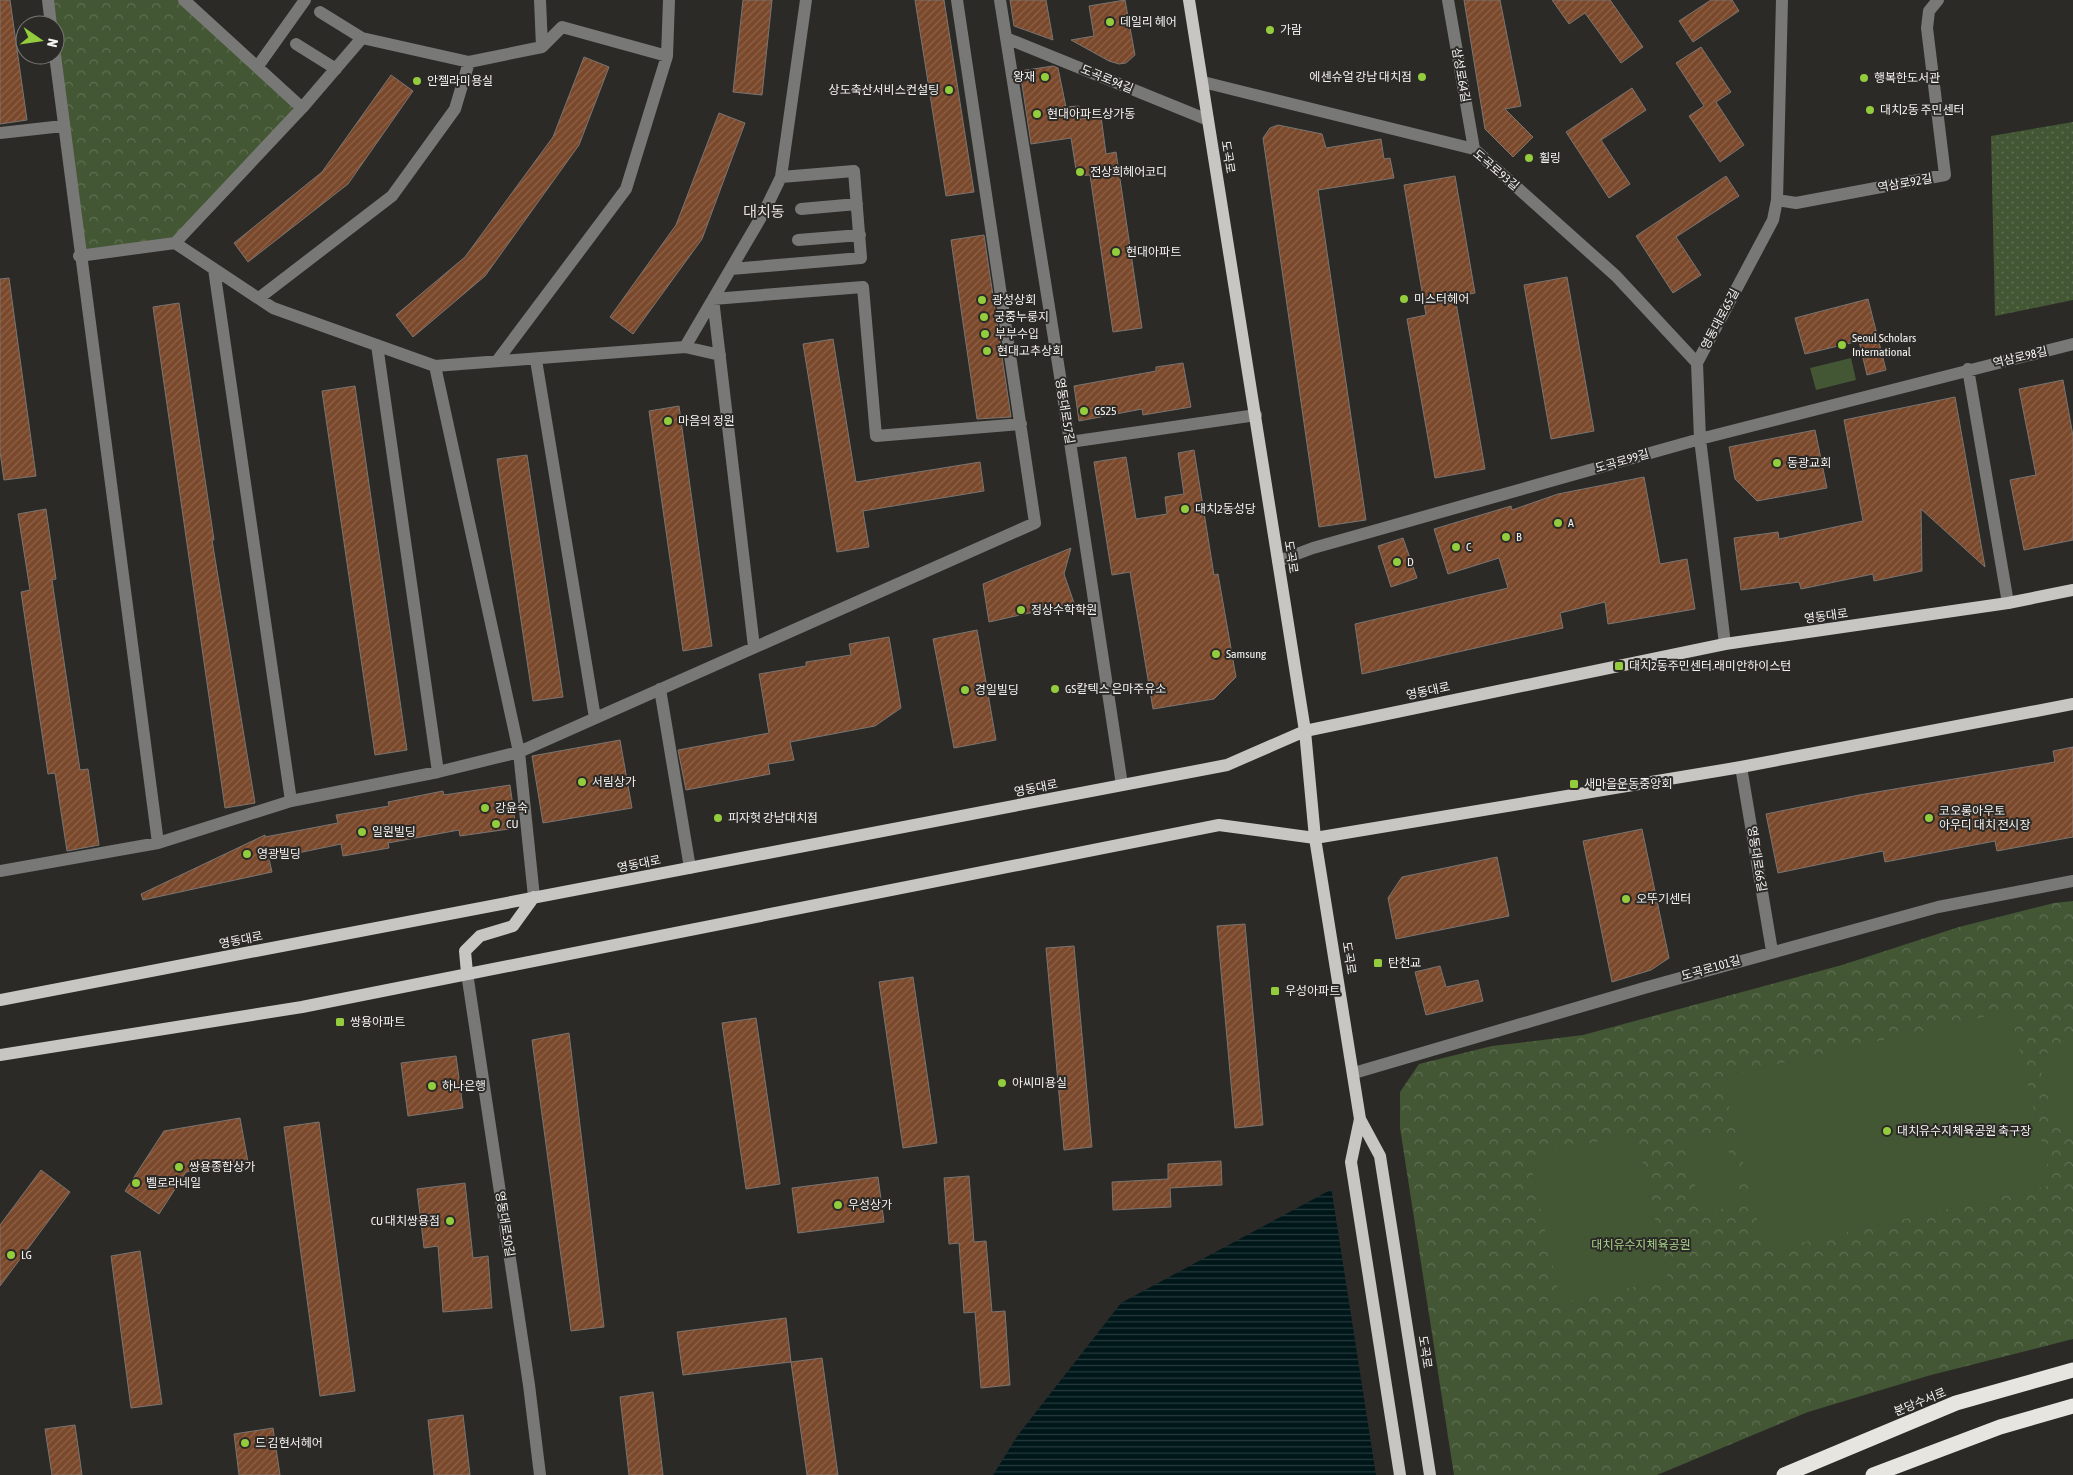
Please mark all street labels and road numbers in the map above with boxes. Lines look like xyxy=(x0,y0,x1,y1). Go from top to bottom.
street label: 삼성로64길 xyxy=(1449,46,1473,104)
street label: 도곡로94길 xyxy=(1079,62,1135,96)
street label: 도곡로 xyxy=(1218,140,1238,174)
street label: 도곡로93길 xyxy=(1470,147,1522,193)
street label: 역삼로92길 xyxy=(1876,171,1934,195)
street label: 영동대로65길 xyxy=(1698,286,1742,352)
street label: 역삼로98길 xyxy=(1991,344,2049,370)
street label: 영동대로57길 xyxy=(1053,377,1077,445)
street label: 도곡로99길 xyxy=(1593,447,1651,475)
street label: 도곡로 xyxy=(1281,540,1301,574)
street label: 영동대로 xyxy=(1803,606,1849,626)
street label: 영동대로 xyxy=(1405,680,1451,702)
street label: 영동대로 xyxy=(1013,777,1059,799)
street label: 영동대로66길 xyxy=(1745,825,1769,893)
street label: 영동대로 xyxy=(616,853,662,875)
street label: 영동대로 xyxy=(218,929,264,951)
street label: 도곡로 xyxy=(1339,941,1359,975)
street label: 도곡로101길 xyxy=(1680,953,1742,983)
street label: 영동대로50길 xyxy=(493,1190,517,1258)
street label: 도곡로 xyxy=(1415,1335,1435,1369)
street label: 분당수서로 xyxy=(1892,1385,1948,1419)

